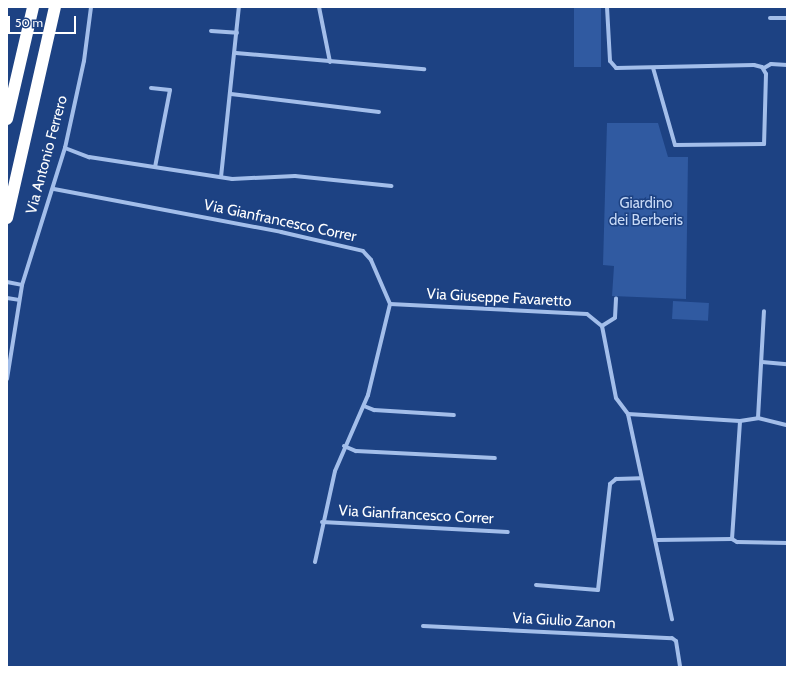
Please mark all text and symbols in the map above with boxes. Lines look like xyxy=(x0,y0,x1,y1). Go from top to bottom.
scale bar xyxy=(10,8,78,34)
text: 50 m xyxy=(15,15,43,30)
street label: Via Antonio Ferrero xyxy=(23,94,71,216)
park label: Giardino dei Berberis xyxy=(609,194,683,229)
street label: Via Gianfrancesco Correr xyxy=(202,196,358,246)
street label: Via Giuseppe Favaretto xyxy=(426,285,572,311)
street label: Via Gianfrancesco Correr xyxy=(338,502,494,528)
street label: Via Giulio Zanon xyxy=(512,609,616,633)

